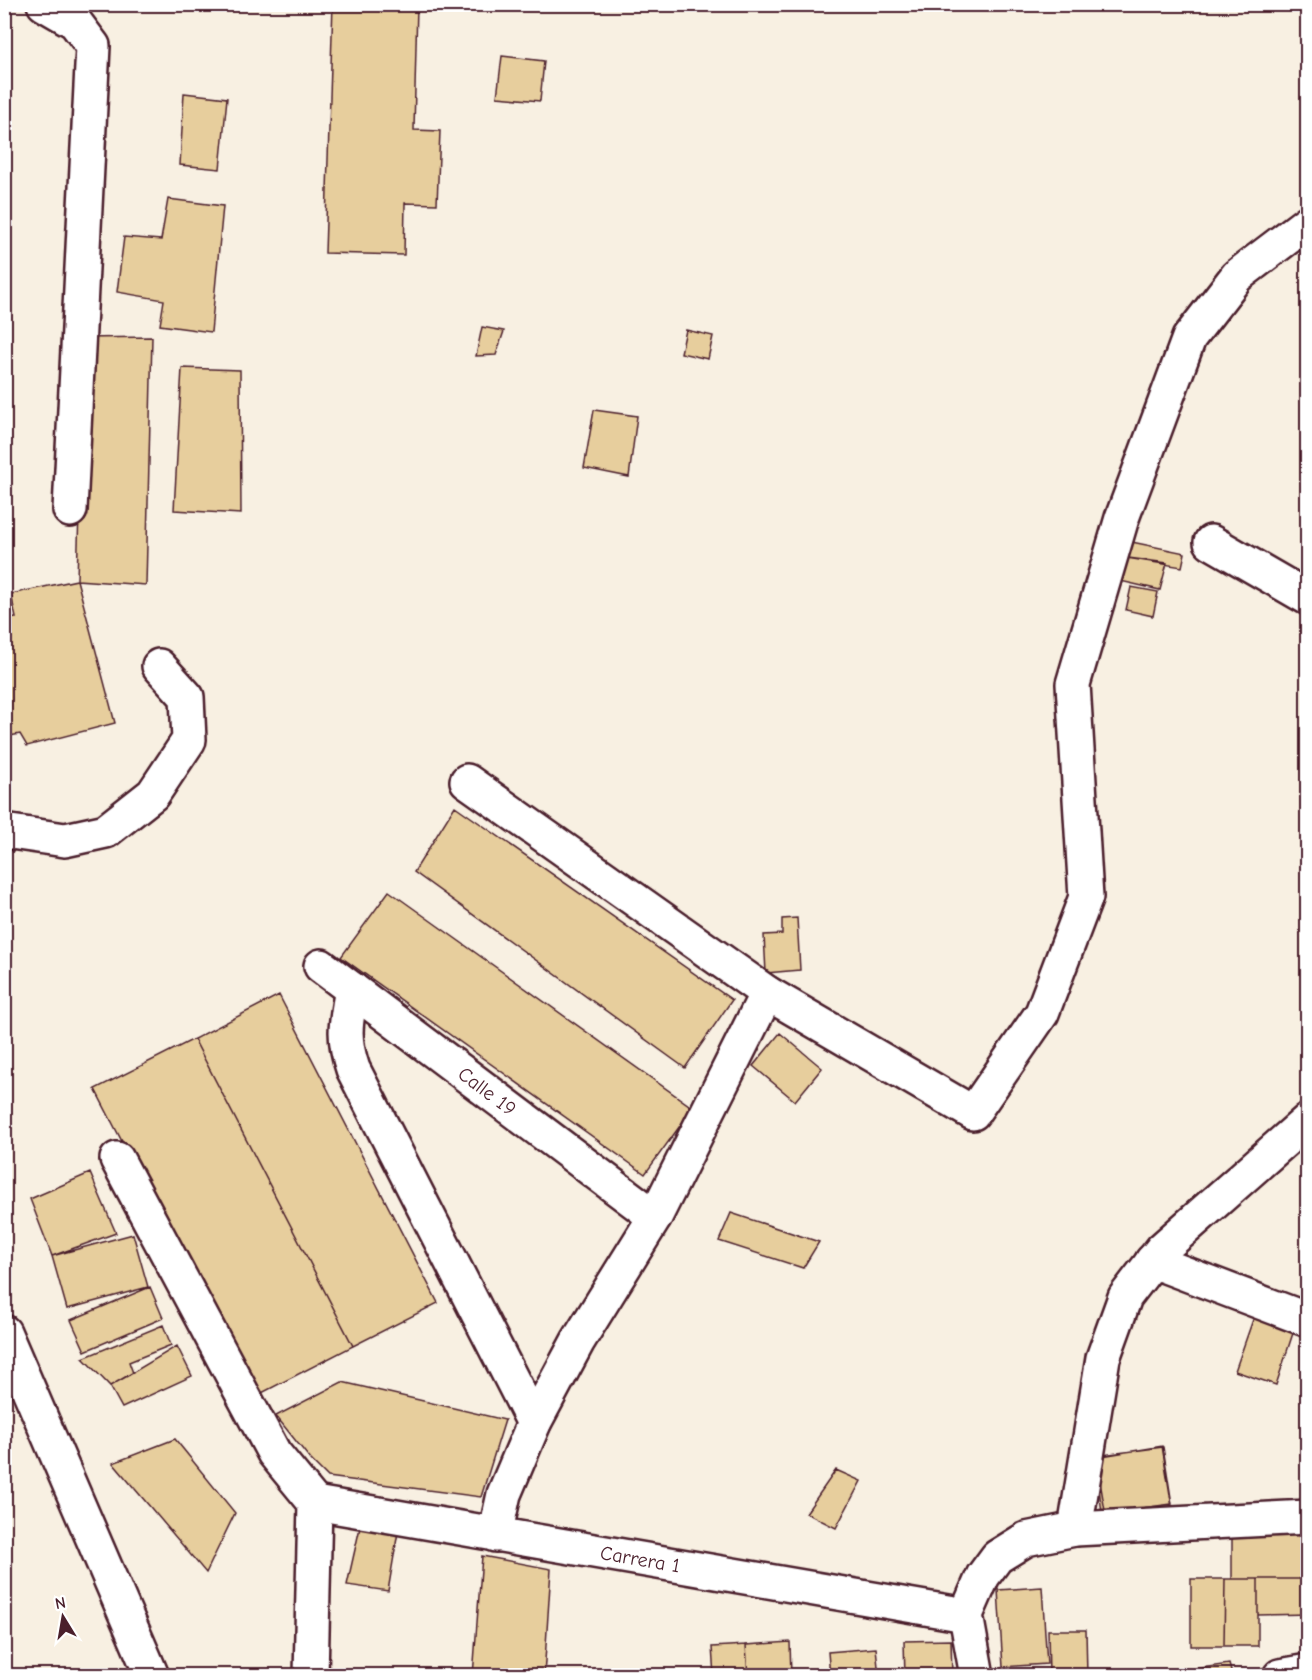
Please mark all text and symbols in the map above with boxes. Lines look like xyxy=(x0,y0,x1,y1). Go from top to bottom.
street label: Calle 19 xyxy=(453,1062,521,1121)
street label: Carrera 1 xyxy=(598,1541,682,1578)
north arrow xyxy=(33,1587,93,1647)
text: N xyxy=(53,1593,67,1613)

